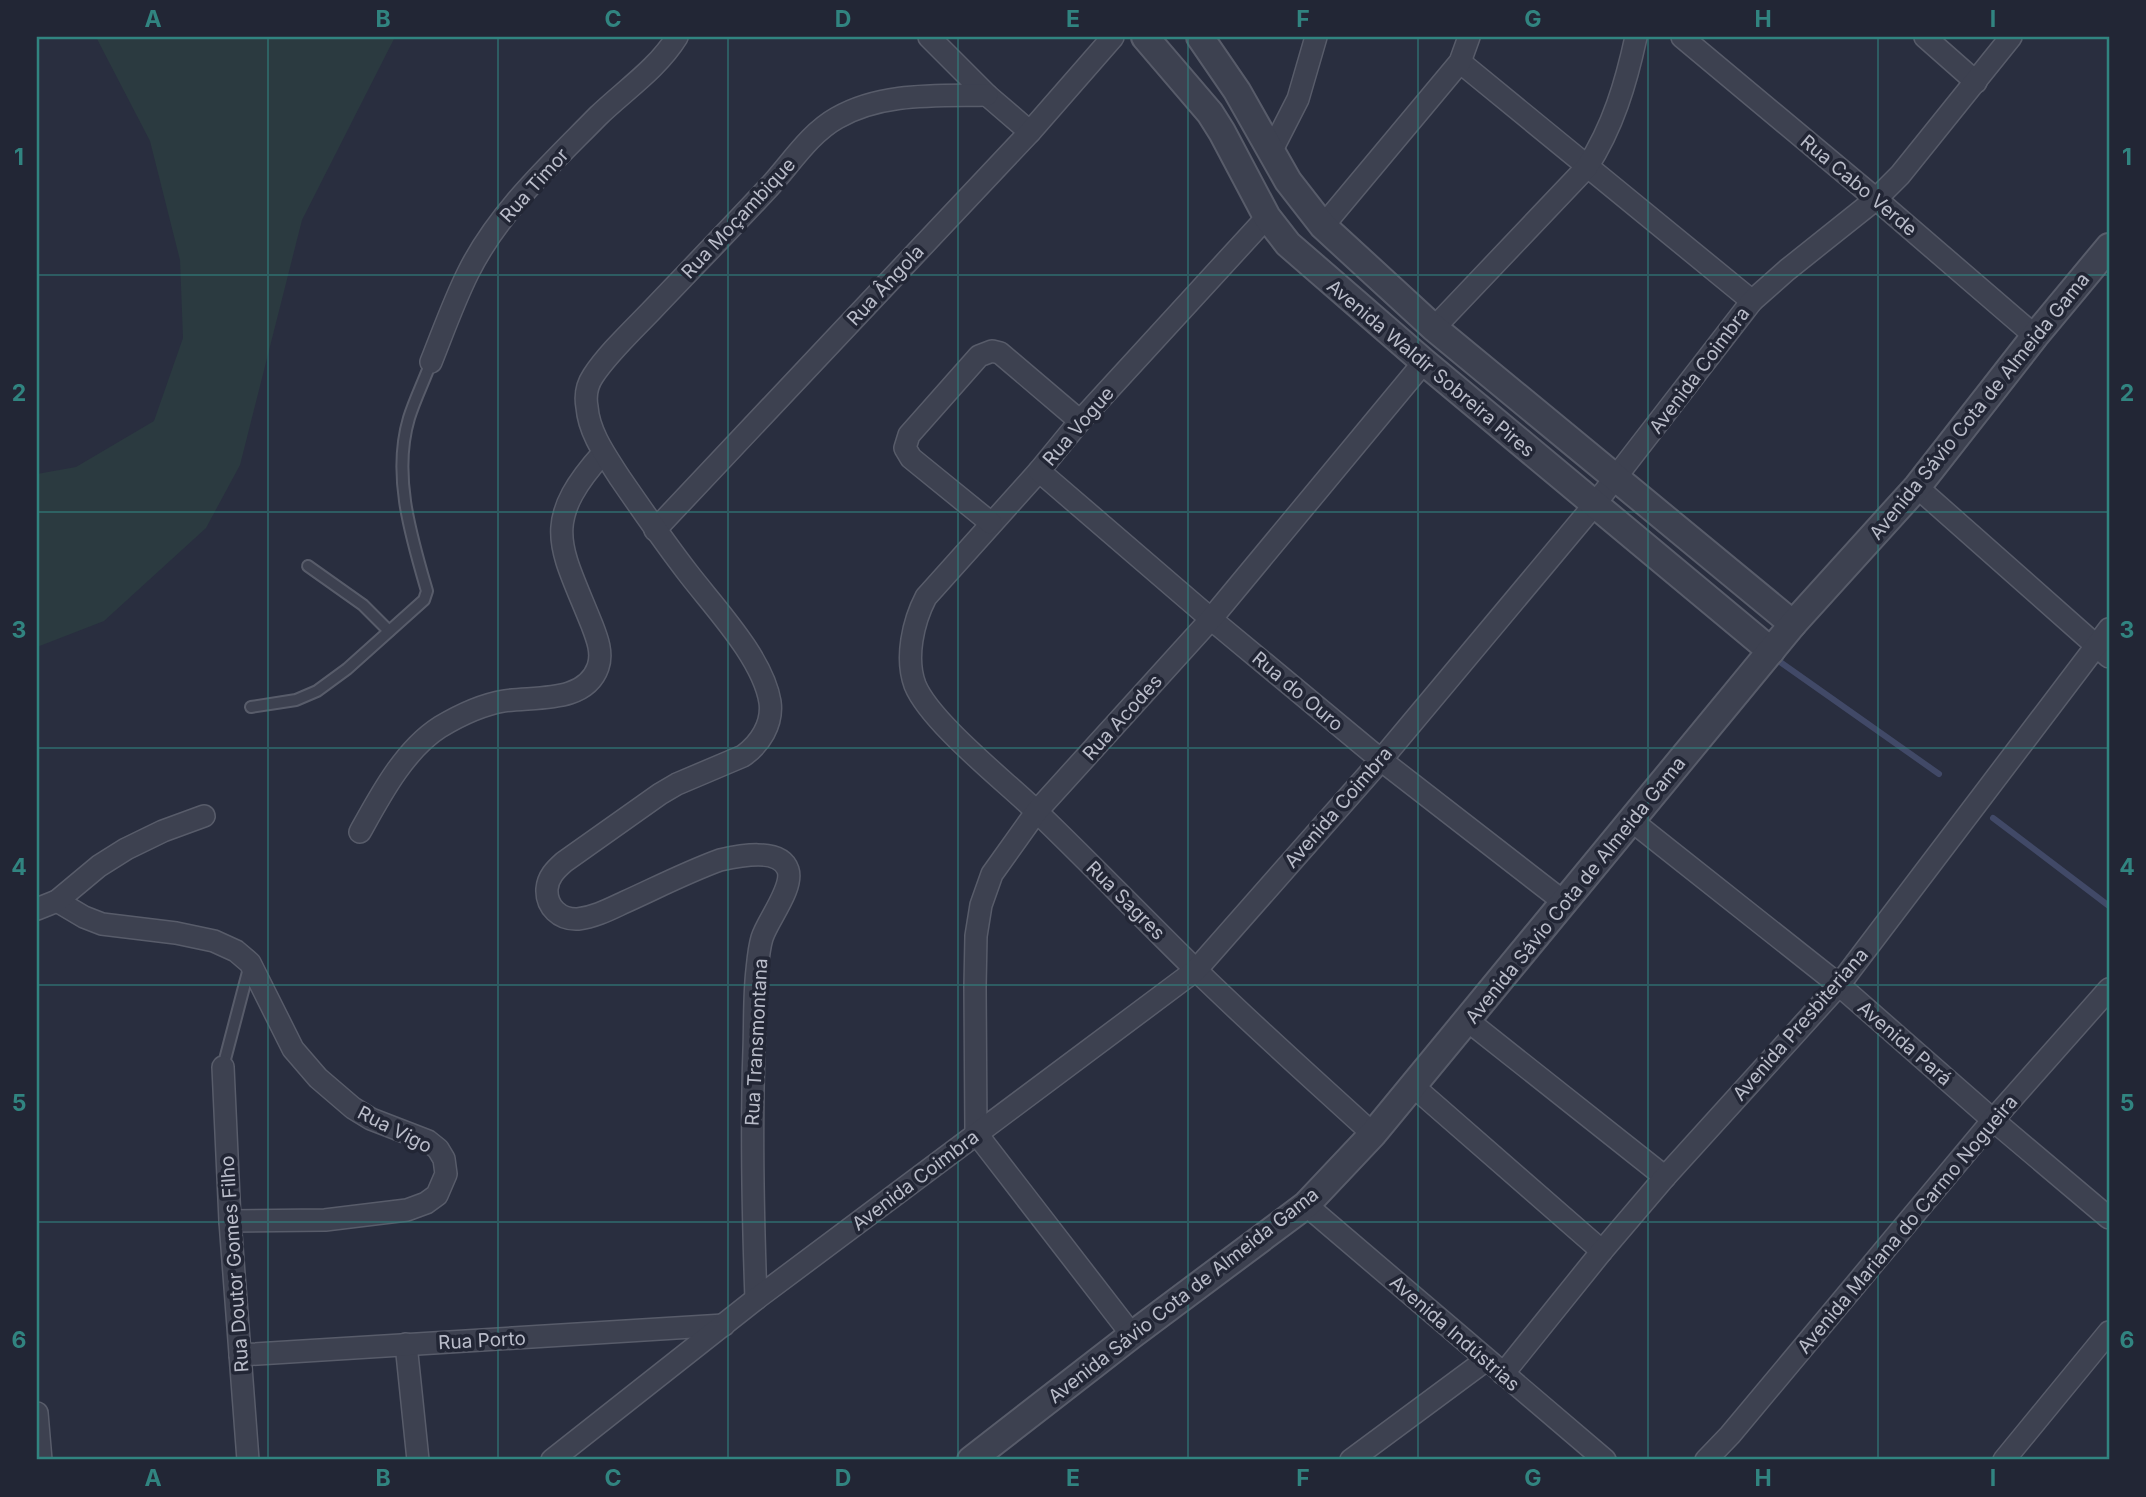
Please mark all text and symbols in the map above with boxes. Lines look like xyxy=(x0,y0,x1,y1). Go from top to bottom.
text: A xyxy=(144,5,162,33)
text: B xyxy=(375,5,391,33)
text: C xyxy=(604,5,622,33)
text: D xyxy=(835,5,851,33)
text: E xyxy=(1066,5,1080,33)
text: F xyxy=(1296,5,1310,33)
text: G xyxy=(1524,5,1542,33)
text: H xyxy=(1754,5,1772,33)
text: I xyxy=(1990,5,1996,33)
street label: Rua Cabo Verde xyxy=(1796,130,1922,241)
text: 1 xyxy=(14,143,24,171)
text: 1 xyxy=(2122,143,2132,171)
street label: Rua Timor xyxy=(495,144,574,227)
street label: Rua Moçambique xyxy=(677,153,800,283)
street label: Rua Ângola xyxy=(842,240,929,331)
street label: Avenida Sávio Cota de Almeida Gama xyxy=(1864,268,2094,544)
street label: Avenida Waldir Sobreira Pires xyxy=(1322,275,1539,462)
street label: Avenida Coimbra xyxy=(1644,302,1755,438)
text: 2 xyxy=(12,379,26,407)
text: 2 xyxy=(2120,379,2134,407)
street label: Rua Vogue xyxy=(1038,382,1119,470)
text: 3 xyxy=(12,616,26,644)
text: 3 xyxy=(2120,616,2134,644)
street label: Rua do Ouro xyxy=(1247,647,1348,736)
street label: Rua Acodes xyxy=(1078,670,1167,765)
street label: Avenida Coimbra xyxy=(1280,742,1397,872)
street label: Avenida Sávio Cota de Almeida Gama xyxy=(1460,752,1690,1028)
text: 4 xyxy=(11,853,27,881)
text: 4 xyxy=(2119,853,2135,881)
street label: Rua Sagres xyxy=(1081,856,1170,945)
street label: Avenida Presbiteriana xyxy=(1728,943,1873,1105)
street label: Rua Transmontana xyxy=(741,958,772,1126)
street label: Avenida Pará xyxy=(1853,996,1956,1091)
text: 5 xyxy=(12,1089,26,1117)
text: 5 xyxy=(2120,1089,2134,1117)
street label: Avenida Mariana do Carmo Nogueira xyxy=(1792,1090,2022,1358)
street label: Rua Vigo xyxy=(354,1101,436,1158)
street label: Avenida Coimbra xyxy=(847,1125,983,1236)
street label: Rua Doutor Gomes Filho xyxy=(215,1155,254,1373)
street label: Avenida Sávio Cota de Almeida Gama xyxy=(1044,1183,1323,1408)
street label: Avenida Indústrias xyxy=(1385,1271,1524,1396)
text: 6 xyxy=(12,1326,26,1354)
text: 6 xyxy=(2120,1326,2134,1354)
street label: Rua Porto xyxy=(438,1327,526,1354)
text: A xyxy=(144,1464,162,1492)
text: B xyxy=(375,1464,391,1492)
text: C xyxy=(604,1464,622,1492)
text: D xyxy=(835,1464,851,1492)
text: E xyxy=(1066,1464,1080,1492)
text: F xyxy=(1296,1464,1310,1492)
text: G xyxy=(1524,1464,1542,1492)
text: H xyxy=(1754,1464,1772,1492)
text: I xyxy=(1990,1464,1996,1492)

